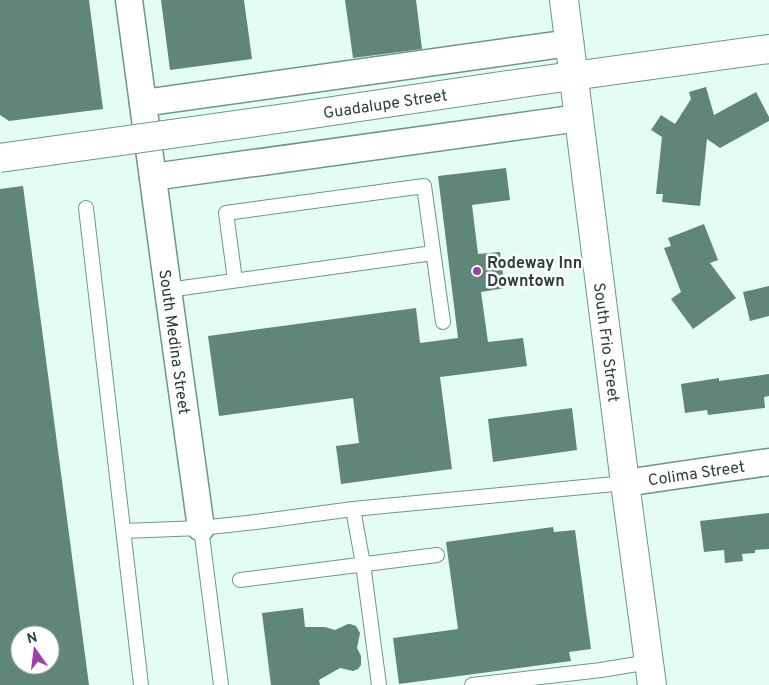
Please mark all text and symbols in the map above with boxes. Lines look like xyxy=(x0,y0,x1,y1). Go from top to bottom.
street label: Guadalupe Street xyxy=(322,86,449,124)
place label: Rodeway Inn Downtown xyxy=(487,254,582,292)
marker: Rodeway Inn Downtown xyxy=(471,265,483,277)
street label: South Medina Street xyxy=(153,268,193,416)
street label: South Frio Street xyxy=(588,281,623,404)
street label: Colima Street xyxy=(647,458,746,492)
north arrow xyxy=(10,625,60,675)
text: N xyxy=(25,629,39,648)

